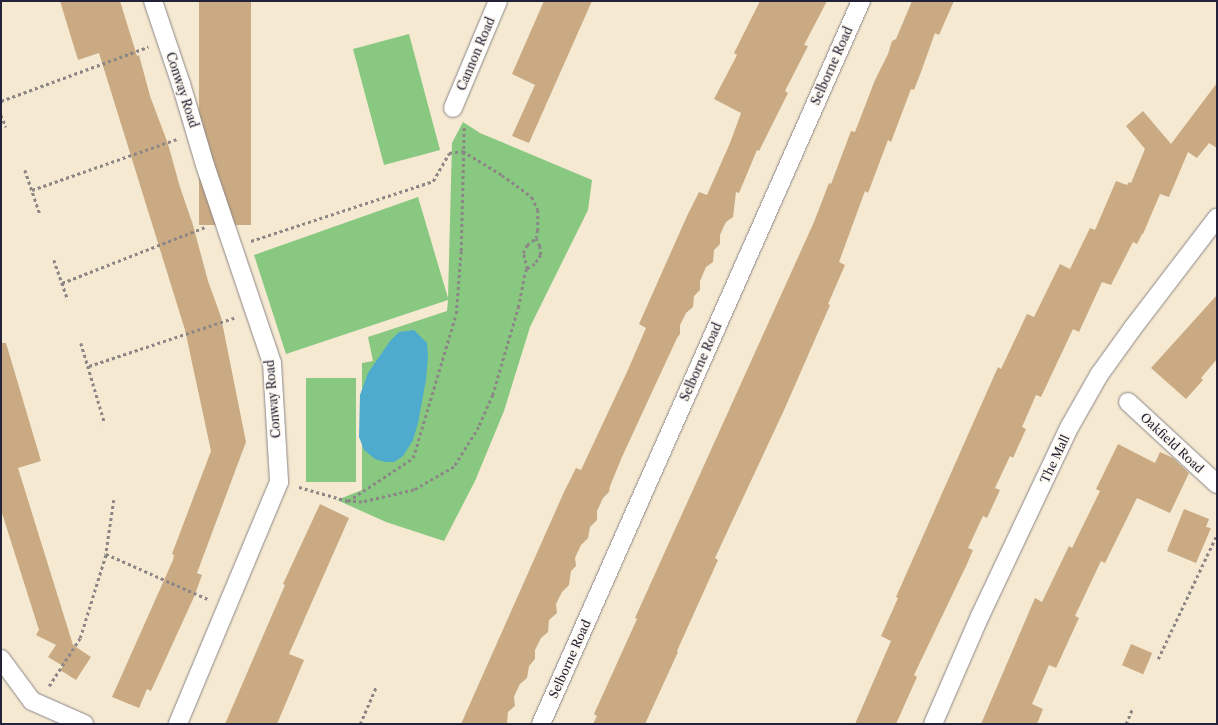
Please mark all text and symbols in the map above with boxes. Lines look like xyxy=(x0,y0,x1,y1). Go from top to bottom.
street label: Cannon Road xyxy=(454,15,498,93)
street label: Selborne Road xyxy=(808,25,856,107)
street label: Conway Road xyxy=(163,50,201,130)
street label: Selborne Road xyxy=(677,321,725,403)
street label: Conway Road xyxy=(262,359,284,439)
street label: Oakfield Road xyxy=(1137,410,1207,476)
street label: The Mall xyxy=(1038,432,1072,486)
street label: Selborne Road xyxy=(546,618,594,700)

